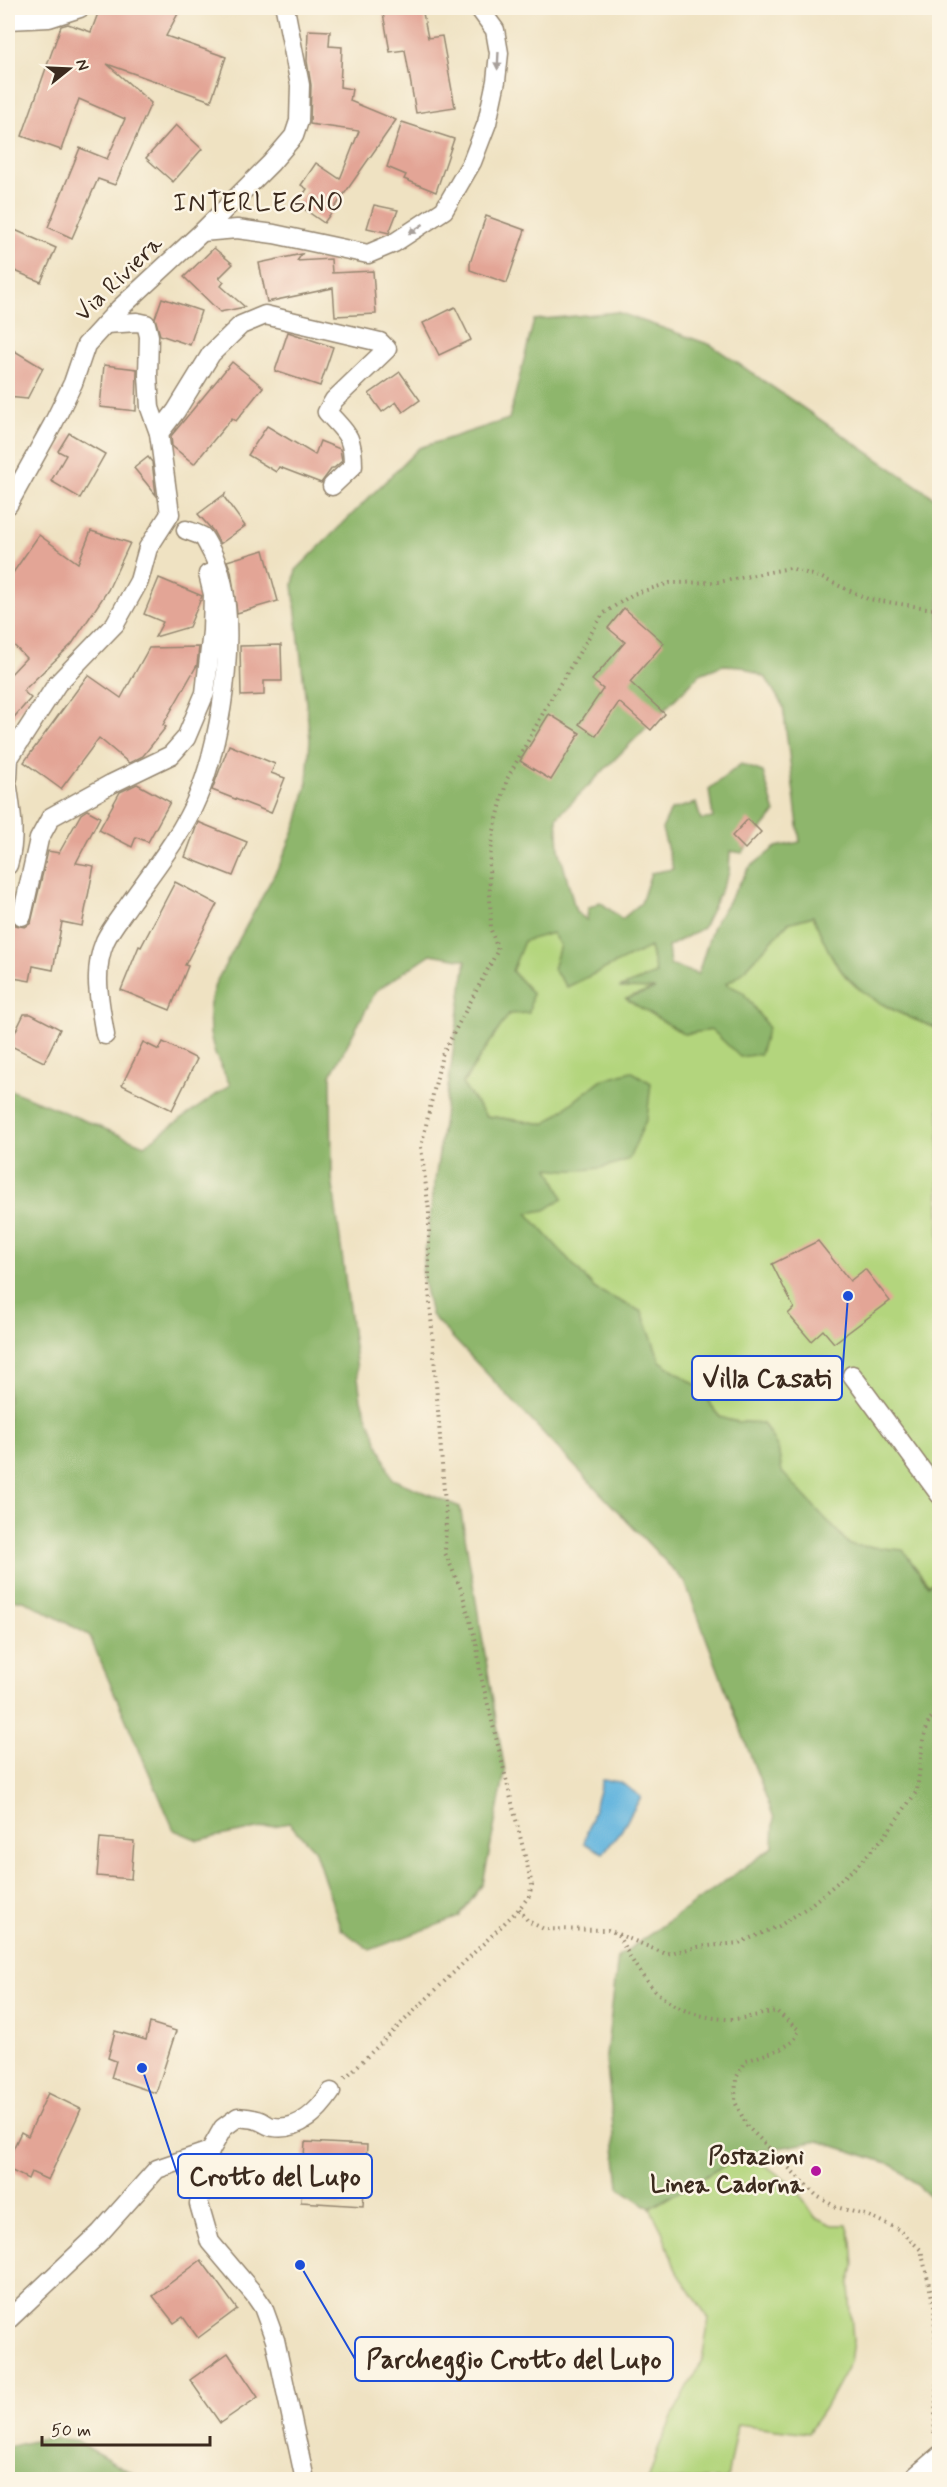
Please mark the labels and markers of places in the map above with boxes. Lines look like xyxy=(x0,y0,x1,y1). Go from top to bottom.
callout: Villa Casati xyxy=(692,1356,842,1400)
place label: Postazioni Linea Cadorna xyxy=(650,2142,805,2201)
callout: Crotto del Lupo xyxy=(178,2154,372,2198)
marker: Postazioni Linea Cadorna xyxy=(809,2164,823,2178)
callout: Parcheggio Crotto del Lupo xyxy=(355,2337,673,2381)

